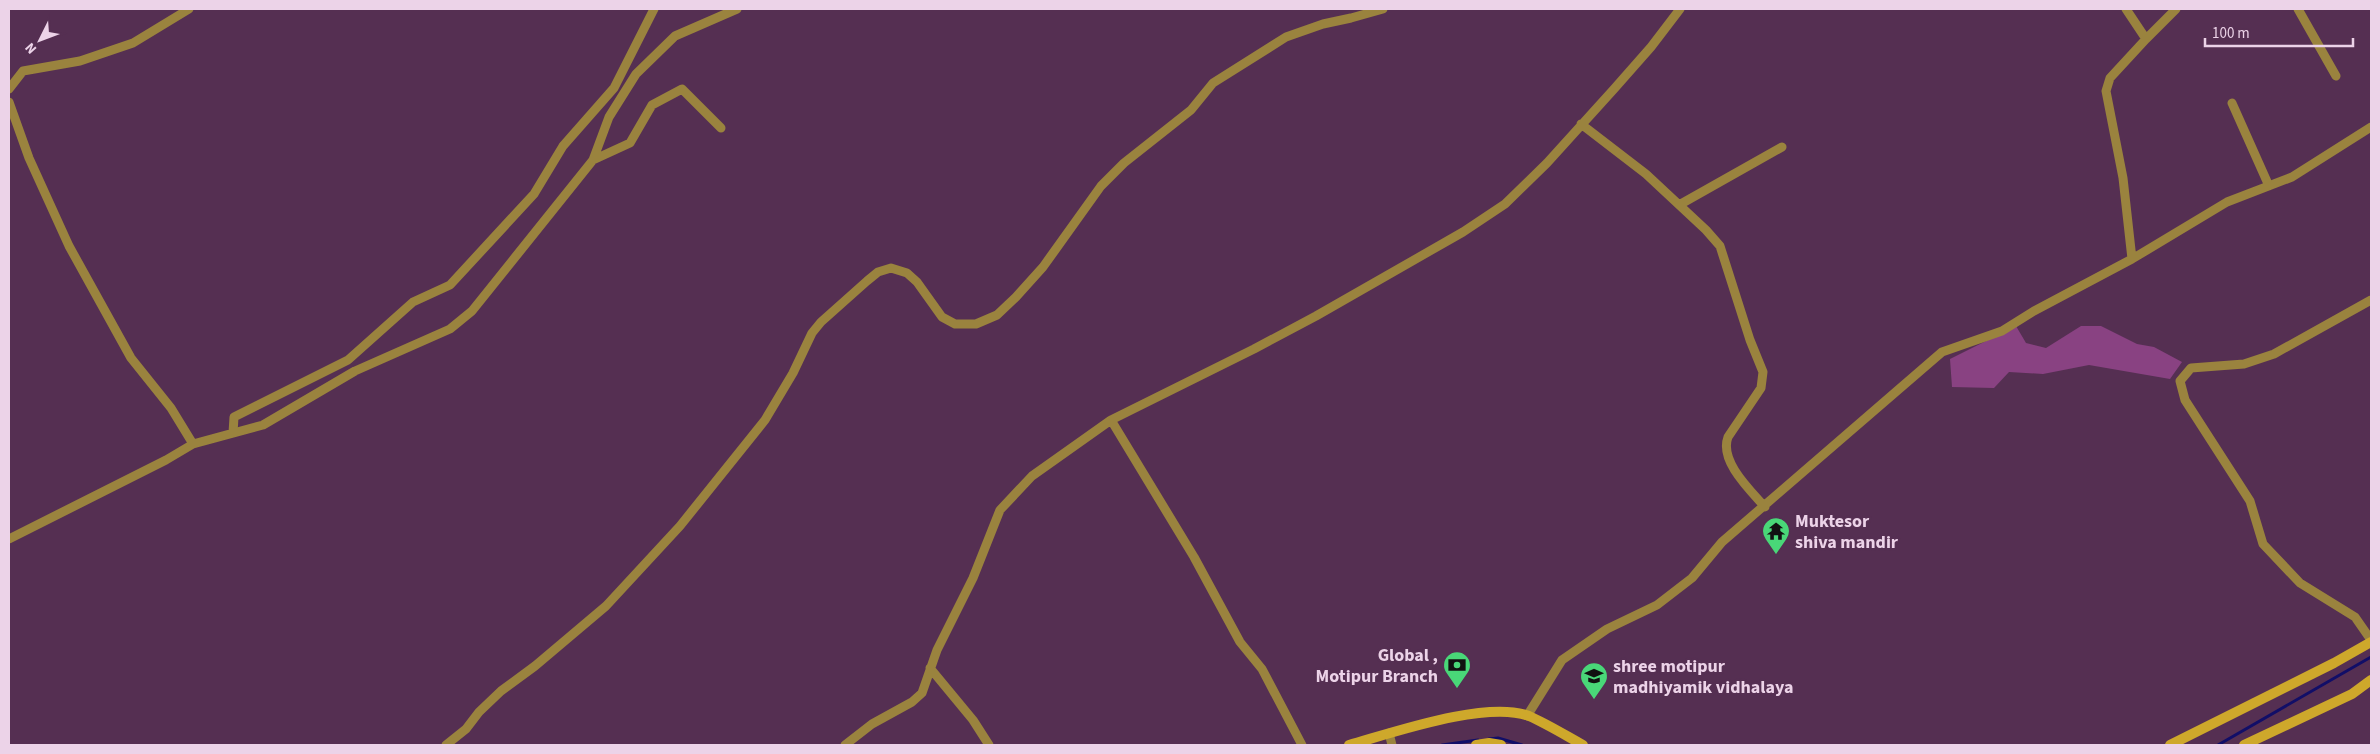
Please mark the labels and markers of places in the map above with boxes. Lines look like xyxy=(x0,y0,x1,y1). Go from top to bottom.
place label: Muktesor shiva mandir xyxy=(1795,509,1899,555)
temple icon: Muktesor shiva mandir xyxy=(1761,516,1791,555)
place label: Global , Motipur Branch xyxy=(1316,643,1438,689)
bank icon: Global , Motipur Branch xyxy=(1442,650,1472,689)
place label: shree motipur madhiyamik vidhalaya xyxy=(1613,654,1793,700)
school or university icon: shree motipur madhiyamik vidhalaya xyxy=(1579,661,1609,700)

